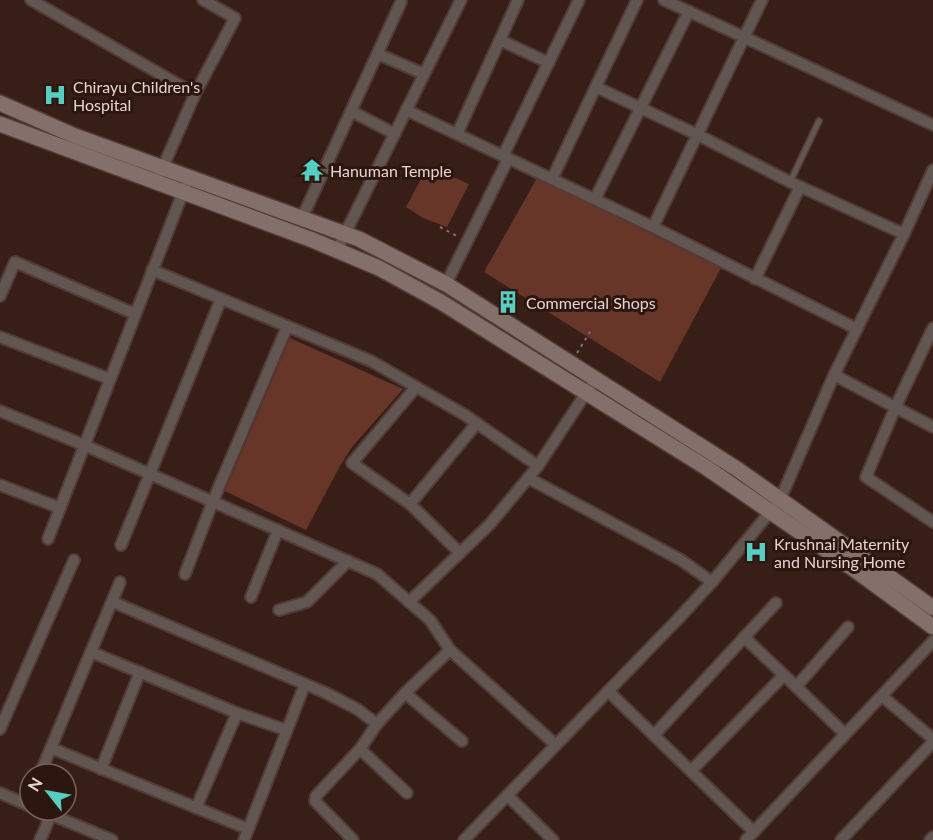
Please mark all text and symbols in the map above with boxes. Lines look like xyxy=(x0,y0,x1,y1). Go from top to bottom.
place label: Chirayu Children's Hospital xyxy=(73,77,200,114)
hospital icon: Chirayu Children's Hospital xyxy=(42,82,68,108)
temple icon: Hanuman Temple xyxy=(299,157,325,183)
place label: Hanuman Temple xyxy=(330,161,452,180)
building icon: Commercial Shops xyxy=(495,289,521,315)
place label: Commercial Shops xyxy=(526,293,656,312)
place label: Krushnai Maternity and Nursing Home xyxy=(774,534,910,571)
hospital icon: Krushnai Maternity and Nursing Home xyxy=(743,539,769,565)
north arrow xyxy=(18,762,78,822)
text: N xyxy=(23,774,46,794)

